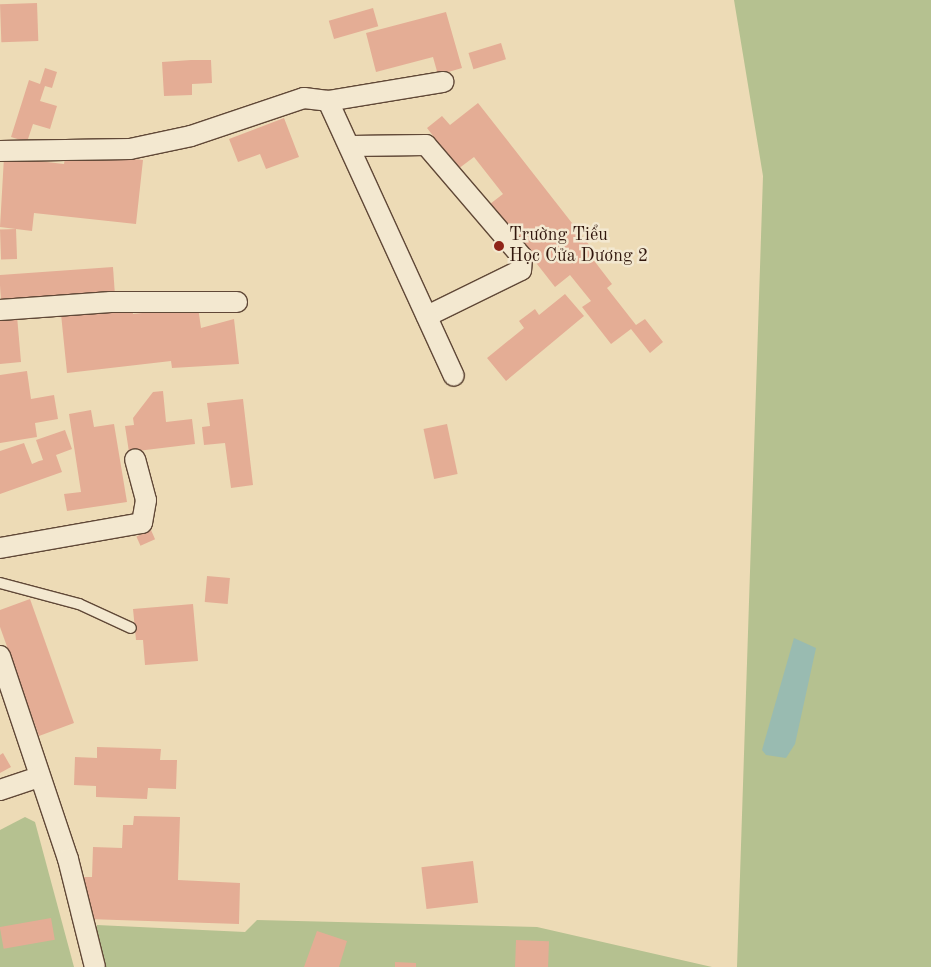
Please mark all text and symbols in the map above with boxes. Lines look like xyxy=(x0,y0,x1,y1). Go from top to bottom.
place label: Trường Tiểu Học Cửa Dương 2 xyxy=(509,225,648,268)
marker: Trường Tiểu Học Cửa Dương 2 xyxy=(493,240,505,252)

